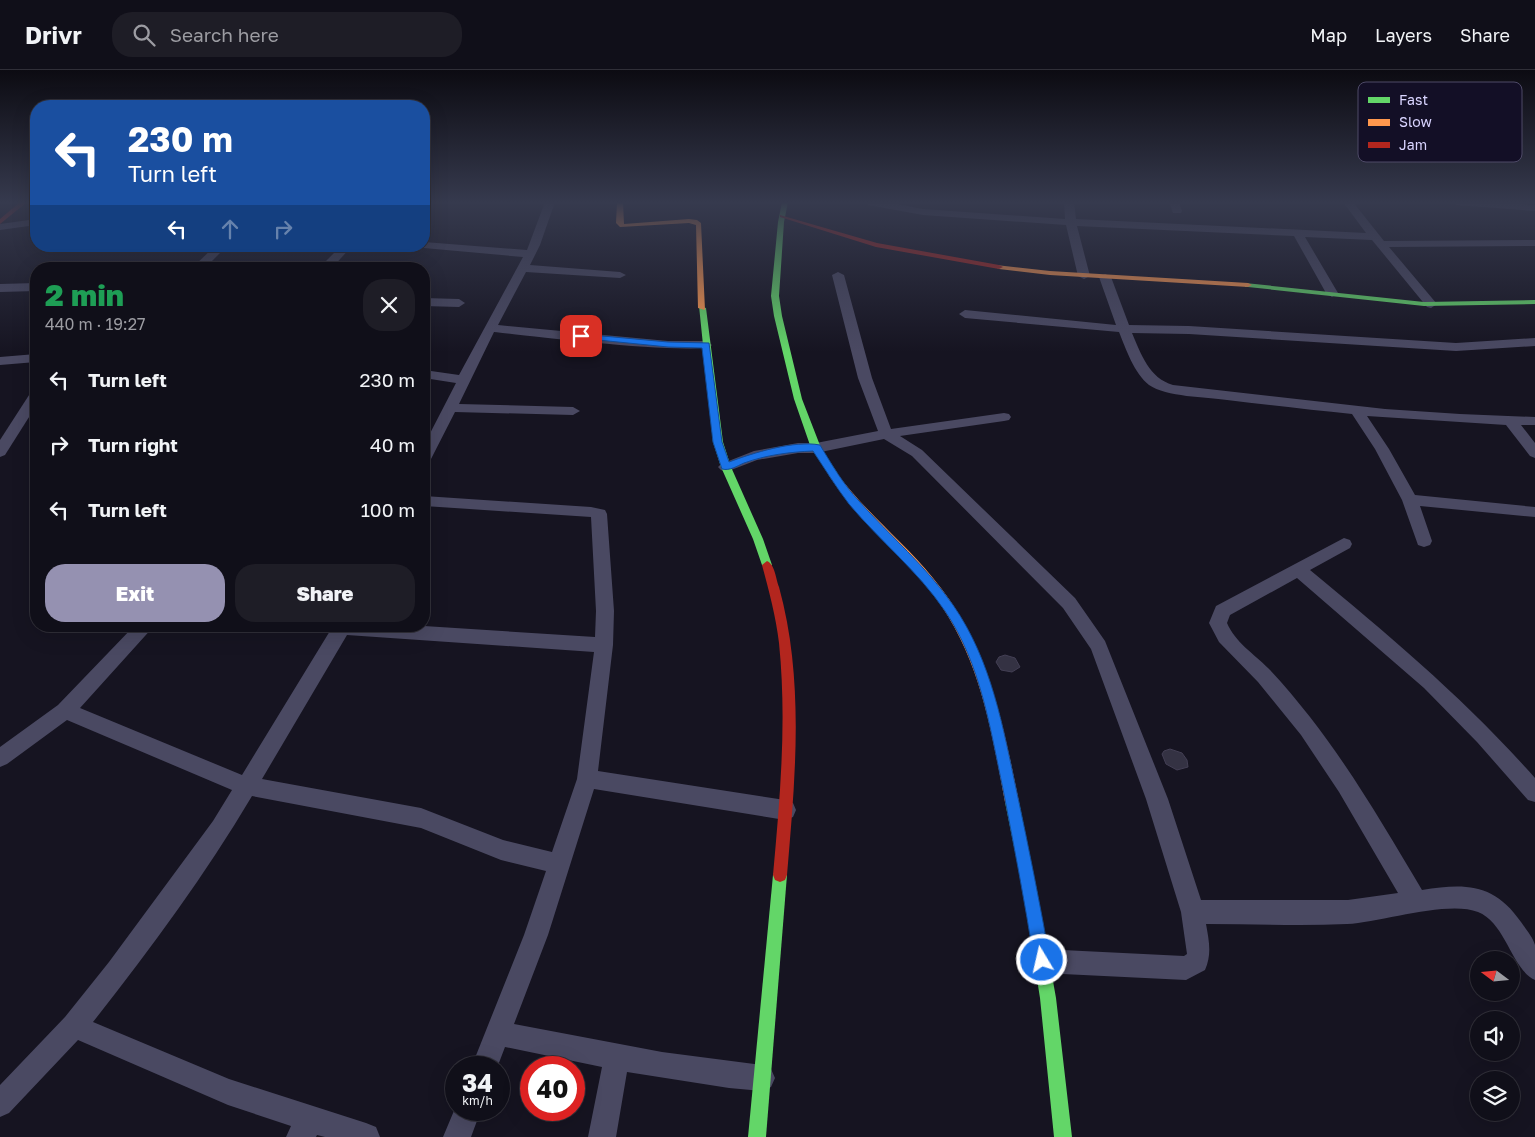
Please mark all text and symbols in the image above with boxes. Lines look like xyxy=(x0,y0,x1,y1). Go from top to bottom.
search box xyxy=(112,12,462,57)
text: Drivr xyxy=(25,20,82,49)
icon: search xyxy=(130,21,158,49)
text: Search here xyxy=(170,23,279,46)
text: Map xyxy=(1310,24,1347,46)
text: Layers xyxy=(1375,24,1432,46)
text: Share xyxy=(1460,24,1510,46)
legend xyxy=(1358,82,1522,162)
text: Fast xyxy=(1399,91,1428,108)
text: Slow xyxy=(1399,113,1432,130)
text: 230 m xyxy=(128,118,233,160)
icon: left xyxy=(45,120,110,185)
text: Jam xyxy=(1399,136,1427,153)
text: Turn left xyxy=(128,160,217,187)
icon: left xyxy=(163,215,191,243)
icon: ahead xyxy=(216,215,244,243)
icon: right xyxy=(269,215,297,243)
text: 2 min xyxy=(45,277,124,313)
button: close xyxy=(363,279,415,331)
text: 440 m · 19:27 xyxy=(45,314,145,334)
pin xyxy=(560,315,602,357)
icon: arrive xyxy=(567,322,595,350)
icon: left xyxy=(45,366,73,394)
text: Turn left xyxy=(88,368,167,391)
text: 230 m xyxy=(360,368,415,391)
icon: right xyxy=(45,431,73,459)
text: Turn right xyxy=(88,433,178,456)
text: 40 m xyxy=(370,433,415,456)
icon: left xyxy=(45,496,73,524)
text: Turn left xyxy=(88,498,167,521)
text: 100 m xyxy=(361,498,415,521)
button: Exit xyxy=(45,564,225,622)
button: Share xyxy=(235,564,415,622)
position arrow xyxy=(1015,933,1067,985)
north arrow xyxy=(1470,951,1520,1001)
map controls xyxy=(1470,951,1520,1121)
button: sound xyxy=(1470,1011,1520,1061)
speed limit sign: 40 xyxy=(520,1056,585,1121)
text: 34 xyxy=(462,1067,493,1098)
button: layers xyxy=(1470,1071,1520,1121)
text: km/h xyxy=(462,1093,493,1108)

